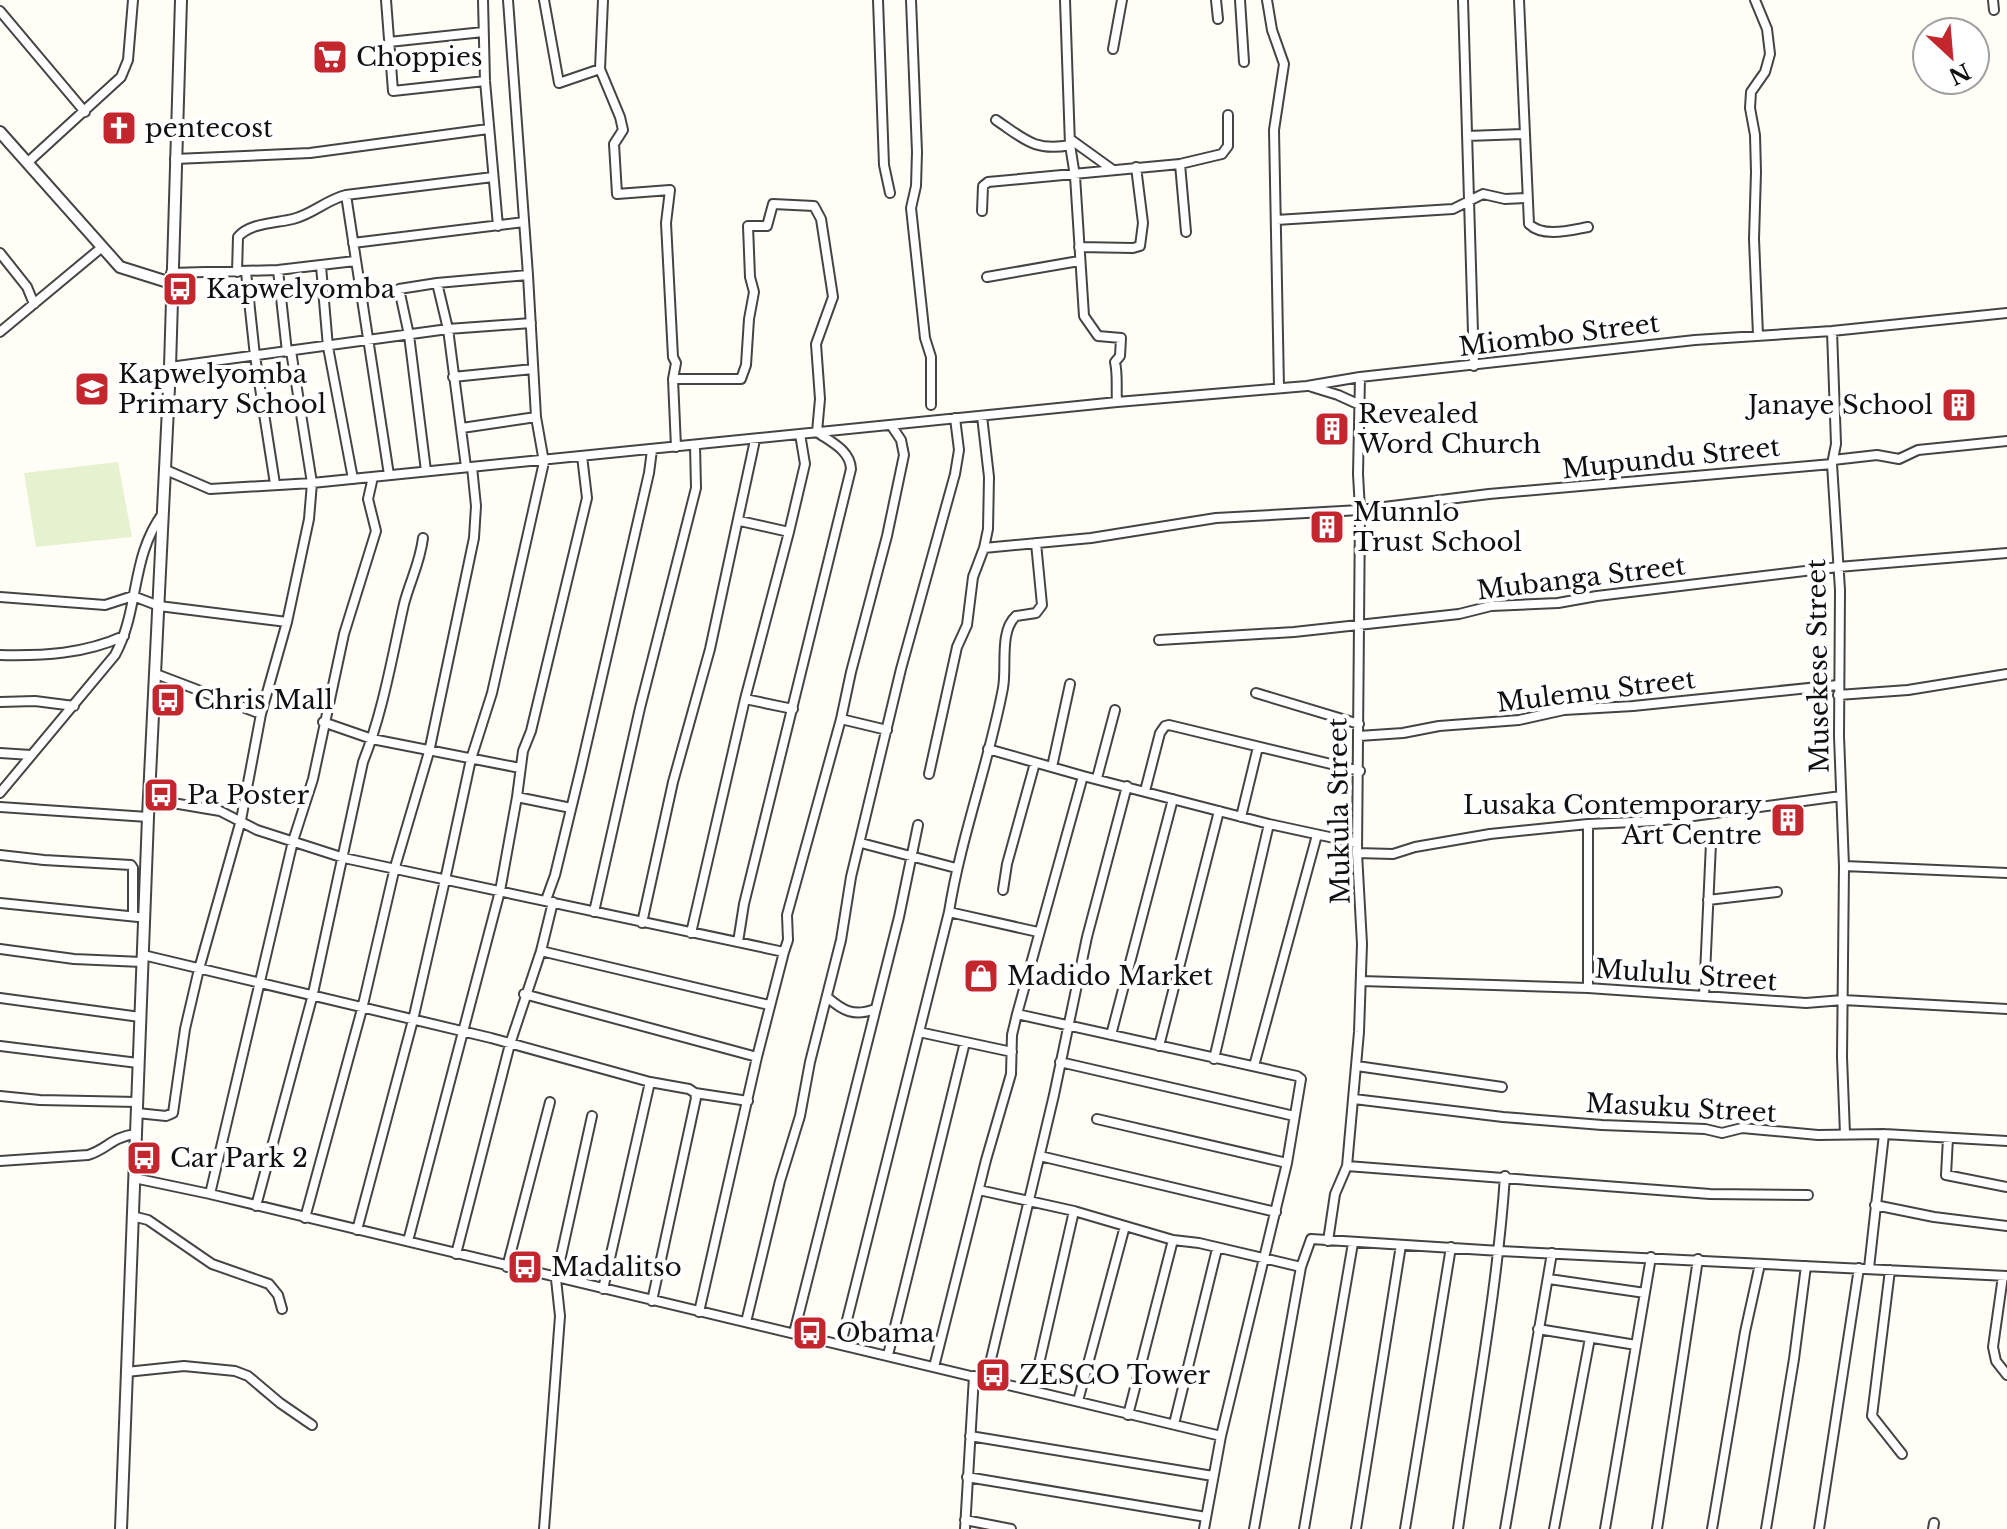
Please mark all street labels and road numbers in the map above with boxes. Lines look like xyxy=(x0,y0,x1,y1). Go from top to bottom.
street label: Miombo Street xyxy=(1457,307,1661,363)
street label: Mupundu Street xyxy=(1560,431,1782,485)
street label: Mubanga Street xyxy=(1475,549,1687,607)
street label: Musekese Street xyxy=(1800,558,1836,773)
street label: Mulemu Street xyxy=(1495,663,1697,719)
street label: Mukula Street xyxy=(1321,717,1357,905)
street label: Mululu Street xyxy=(1594,953,1778,997)
street label: Masuku Street xyxy=(1585,1087,1777,1129)

